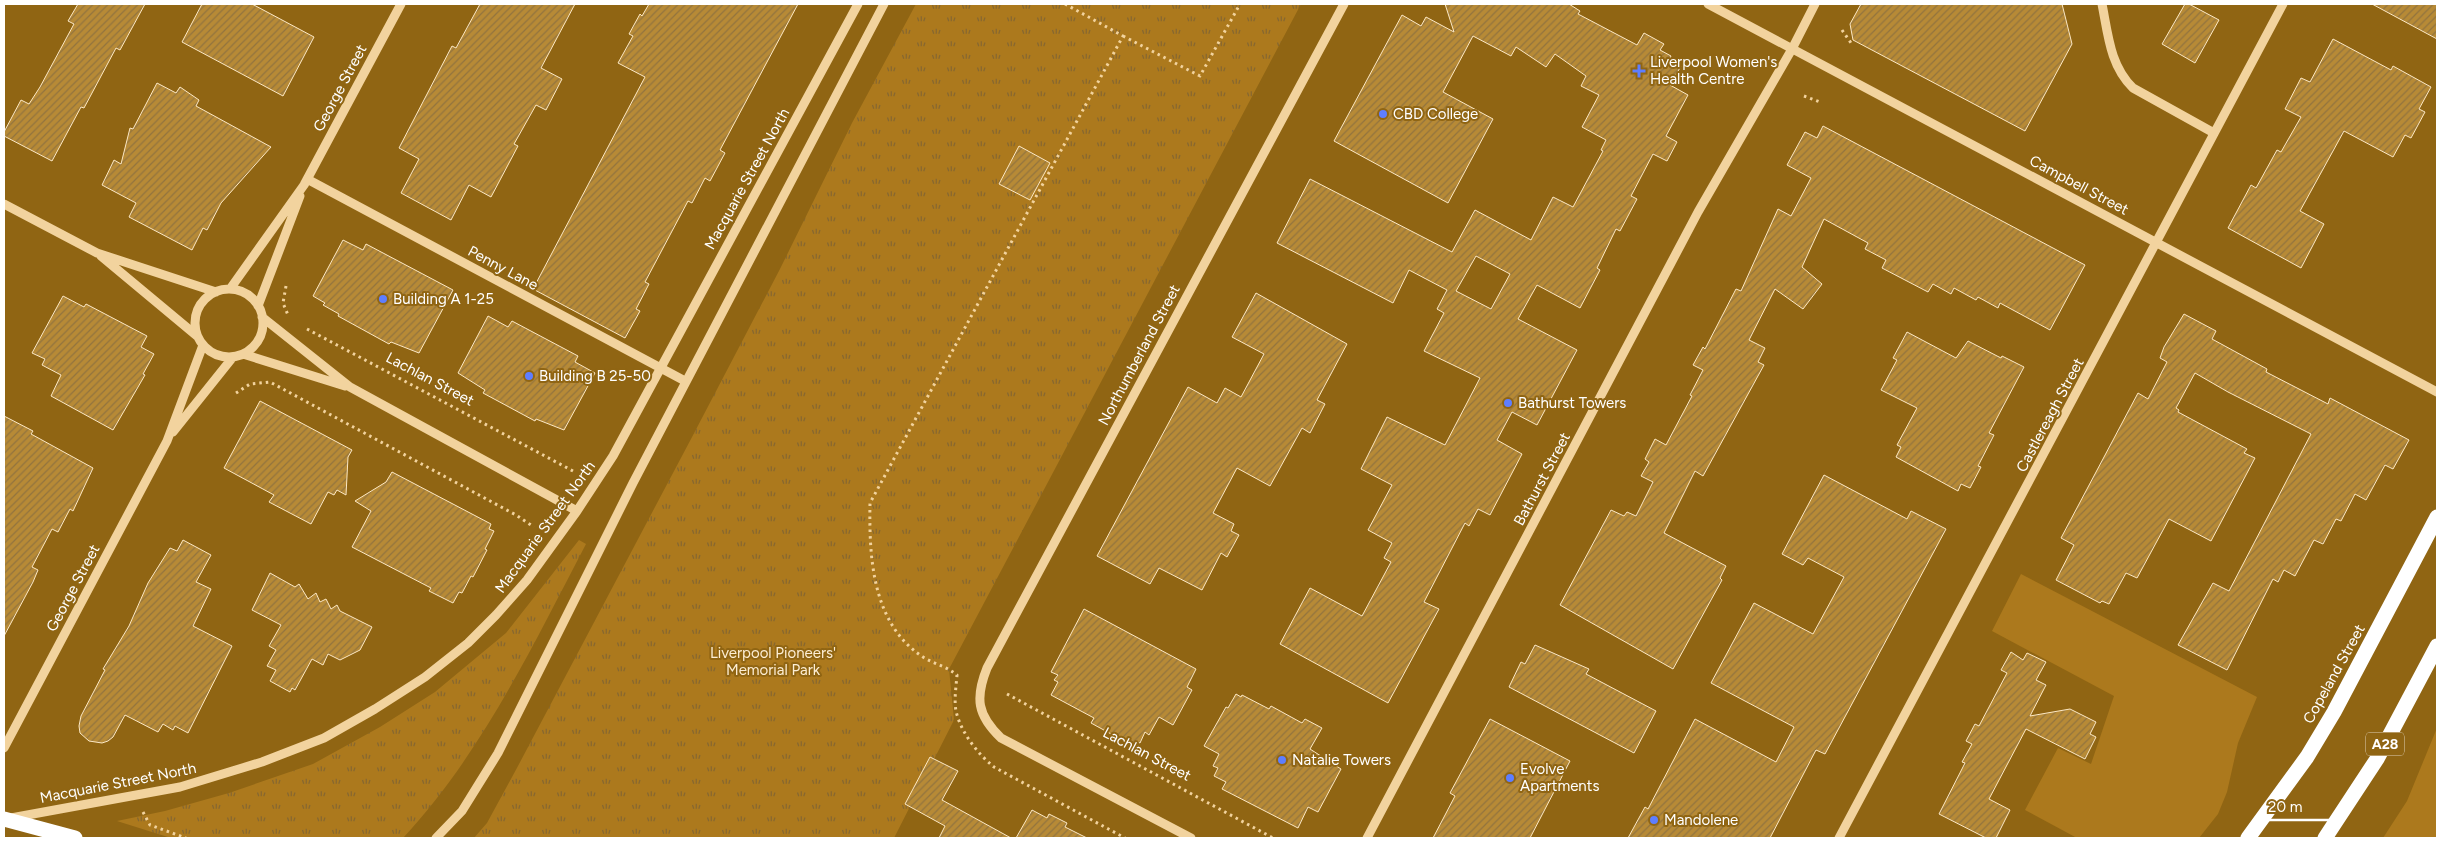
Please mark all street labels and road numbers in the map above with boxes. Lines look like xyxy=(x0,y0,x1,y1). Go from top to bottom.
street label: George Street xyxy=(310,41,371,135)
street label: Macquarie Street North xyxy=(701,105,793,253)
street label: Campbell Street xyxy=(2026,151,2132,219)
street label: Penny Lane xyxy=(465,242,541,294)
street label: Northumberland Street xyxy=(1094,281,1184,428)
street label: Lachlan Street xyxy=(383,348,477,410)
street label: Castlereagh Street xyxy=(2012,355,2088,475)
street label: Bathurst Street xyxy=(1510,429,1574,529)
street label: Macquarie Street North xyxy=(491,458,599,596)
street label: George Street xyxy=(43,541,104,635)
street label: Copeland Street xyxy=(2299,621,2369,727)
street label: Lachlan Street xyxy=(1100,723,1194,785)
road number: A28 xyxy=(2366,732,2404,756)
street label: Macquarie Street North xyxy=(38,759,198,807)

